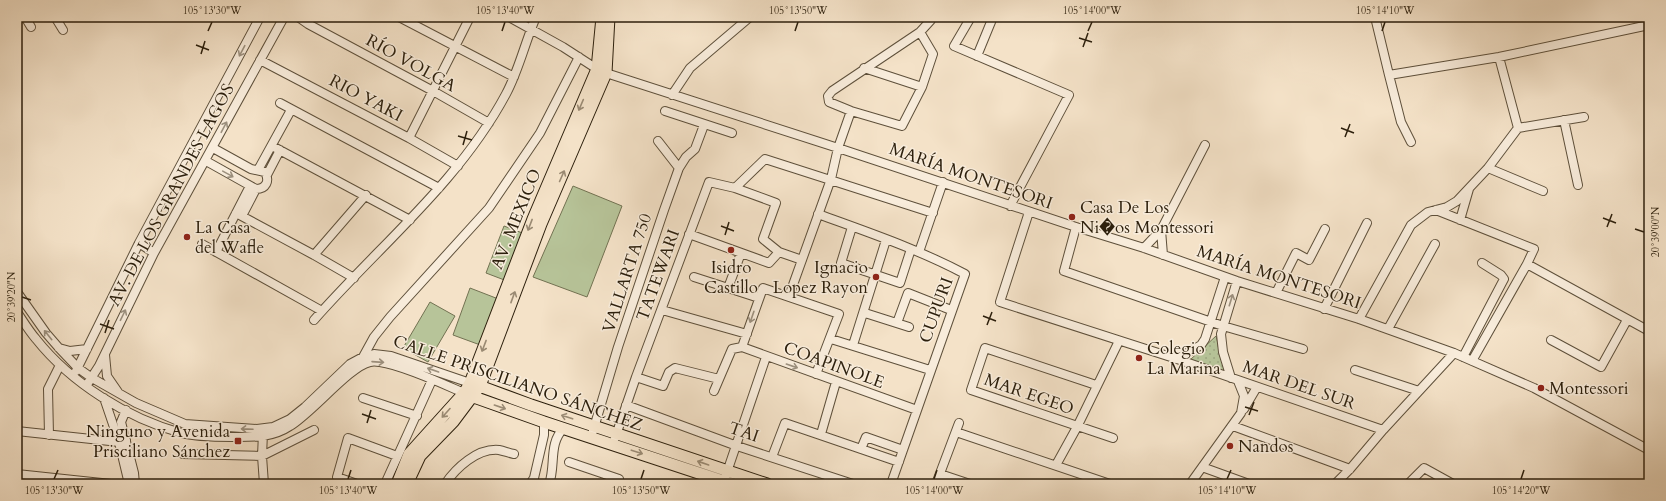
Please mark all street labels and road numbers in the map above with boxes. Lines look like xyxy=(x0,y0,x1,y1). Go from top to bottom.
street label: RÍO VOLGA xyxy=(362,29,461,98)
street label: RIO YAKI xyxy=(325,69,407,127)
street label: AV. DE LOS GRANDES LAGOS xyxy=(102,80,240,310)
street label: MARÍA MONTESORI xyxy=(886,137,1056,215)
street label: AV. MEXICO xyxy=(485,165,547,273)
street label: VALLARTA 750 xyxy=(597,210,657,336)
street label: TATEWARI xyxy=(631,226,685,324)
street label: MARÍA MONTESORI xyxy=(1194,240,1364,314)
street label: CUPURI xyxy=(913,274,959,346)
street label: CALLE PRISCILIANO SÁNCHEZ xyxy=(390,329,646,437)
street label: COAPINOLE xyxy=(780,336,888,394)
street label: MAR DEL SUR xyxy=(1240,355,1359,415)
street label: MAR EGEO xyxy=(981,368,1077,420)
street label: TAI xyxy=(726,416,762,448)

